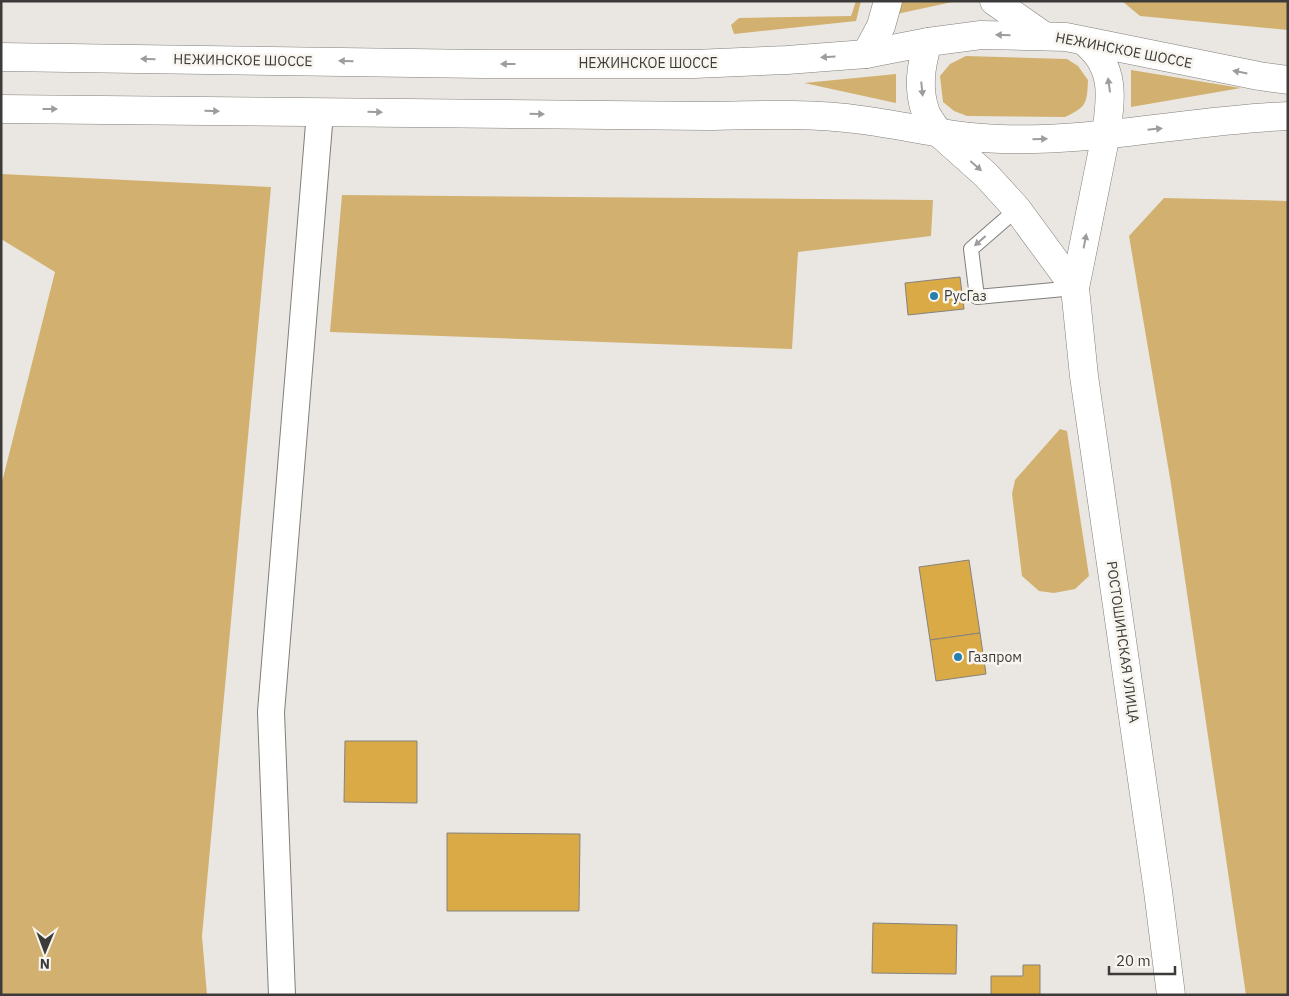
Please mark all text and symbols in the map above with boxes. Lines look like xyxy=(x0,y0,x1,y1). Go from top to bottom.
street label: НЕЖИНСКОЕ ШОССЕ xyxy=(1054,28,1194,72)
one-way arrow xyxy=(994,31,1010,39)
street label: НЕЖИНСКОЕ ШОССЕ xyxy=(173,50,313,70)
street label: НЕЖИНСКОЕ ШОССЕ xyxy=(578,54,718,72)
one-way arrow xyxy=(820,54,836,62)
one-way arrow xyxy=(140,55,156,63)
one-way arrow xyxy=(338,57,354,65)
one-way arrow xyxy=(500,60,516,68)
one-way arrow xyxy=(1231,68,1247,76)
one-way arrow xyxy=(1105,77,1113,93)
one-way arrow xyxy=(918,82,926,98)
one-way arrow xyxy=(42,105,58,113)
one-way arrow xyxy=(205,107,221,115)
one-way arrow xyxy=(367,108,383,116)
one-way arrow xyxy=(530,110,546,118)
one-way arrow xyxy=(1147,124,1163,132)
one-way arrow xyxy=(1032,135,1048,143)
one-way arrow xyxy=(969,160,982,171)
one-way arrow xyxy=(1081,233,1089,248)
one-way arrow xyxy=(973,235,986,246)
place label: РусГаз xyxy=(944,287,987,305)
marker: РусГаз xyxy=(928,290,940,302)
street label: РОСТОШИНСКАЯ УЛИЦА xyxy=(1103,560,1143,724)
place label: Газпром xyxy=(968,648,1022,666)
marker: Газпром xyxy=(952,651,964,663)
north arrow xyxy=(20,926,70,976)
scale bar xyxy=(1109,944,1175,976)
text: 20 m xyxy=(1116,951,1151,970)
text: N xyxy=(40,955,50,973)

